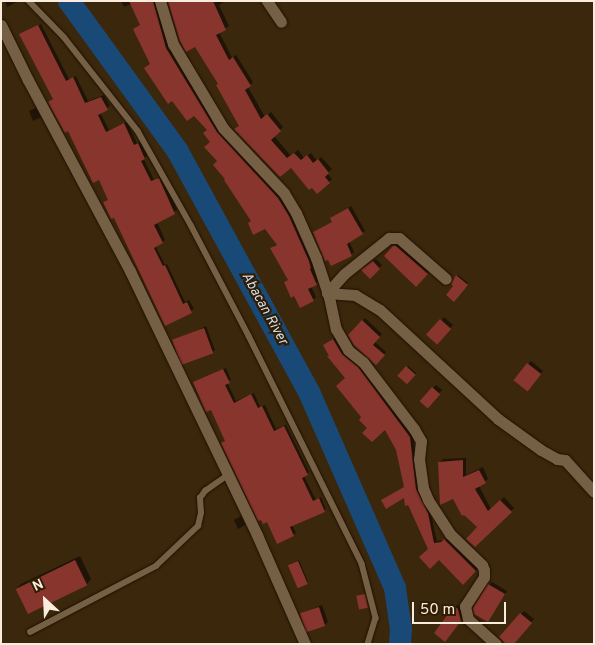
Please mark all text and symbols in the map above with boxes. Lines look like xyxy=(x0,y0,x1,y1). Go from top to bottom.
water label: Abacan River xyxy=(237,270,291,348)
north arrow xyxy=(20,575,70,625)
text: N xyxy=(30,576,47,596)
scale bar xyxy=(415,592,509,624)
text: 50 m xyxy=(420,601,455,620)

